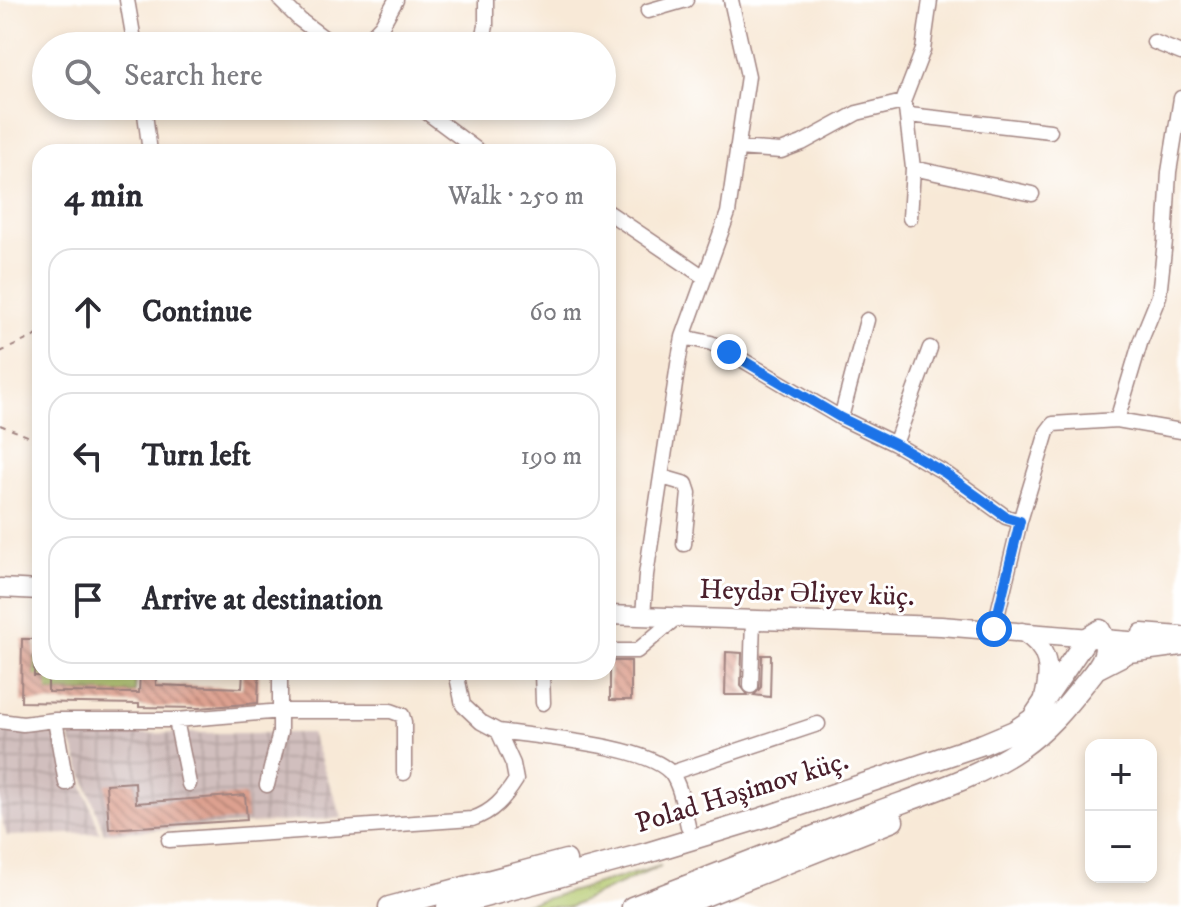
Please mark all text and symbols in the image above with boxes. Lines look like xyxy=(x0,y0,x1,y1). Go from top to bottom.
search box xyxy=(32,32,616,120)
icon: search xyxy=(60,54,104,98)
text: Search here xyxy=(124,58,263,95)
text: 4 min xyxy=(64,175,143,217)
text: Walk · 250 m xyxy=(448,180,584,213)
icon: ahead xyxy=(66,290,110,334)
text: Continue xyxy=(142,294,252,331)
text: 60 m xyxy=(529,296,582,329)
route end xyxy=(711,334,747,370)
icon: left xyxy=(66,434,110,478)
text: Turn left xyxy=(142,438,251,475)
text: 190 m xyxy=(520,440,582,473)
street label: Heydər Əliyev küç. xyxy=(699,572,915,614)
icon: arrive xyxy=(66,578,110,622)
text: Arrive at destination xyxy=(142,582,383,619)
route start xyxy=(976,611,1012,647)
map controls xyxy=(1085,739,1157,883)
button: + xyxy=(1085,739,1157,811)
street label: Polad Həşimov küç. xyxy=(631,743,853,841)
button: − xyxy=(1085,811,1157,883)

